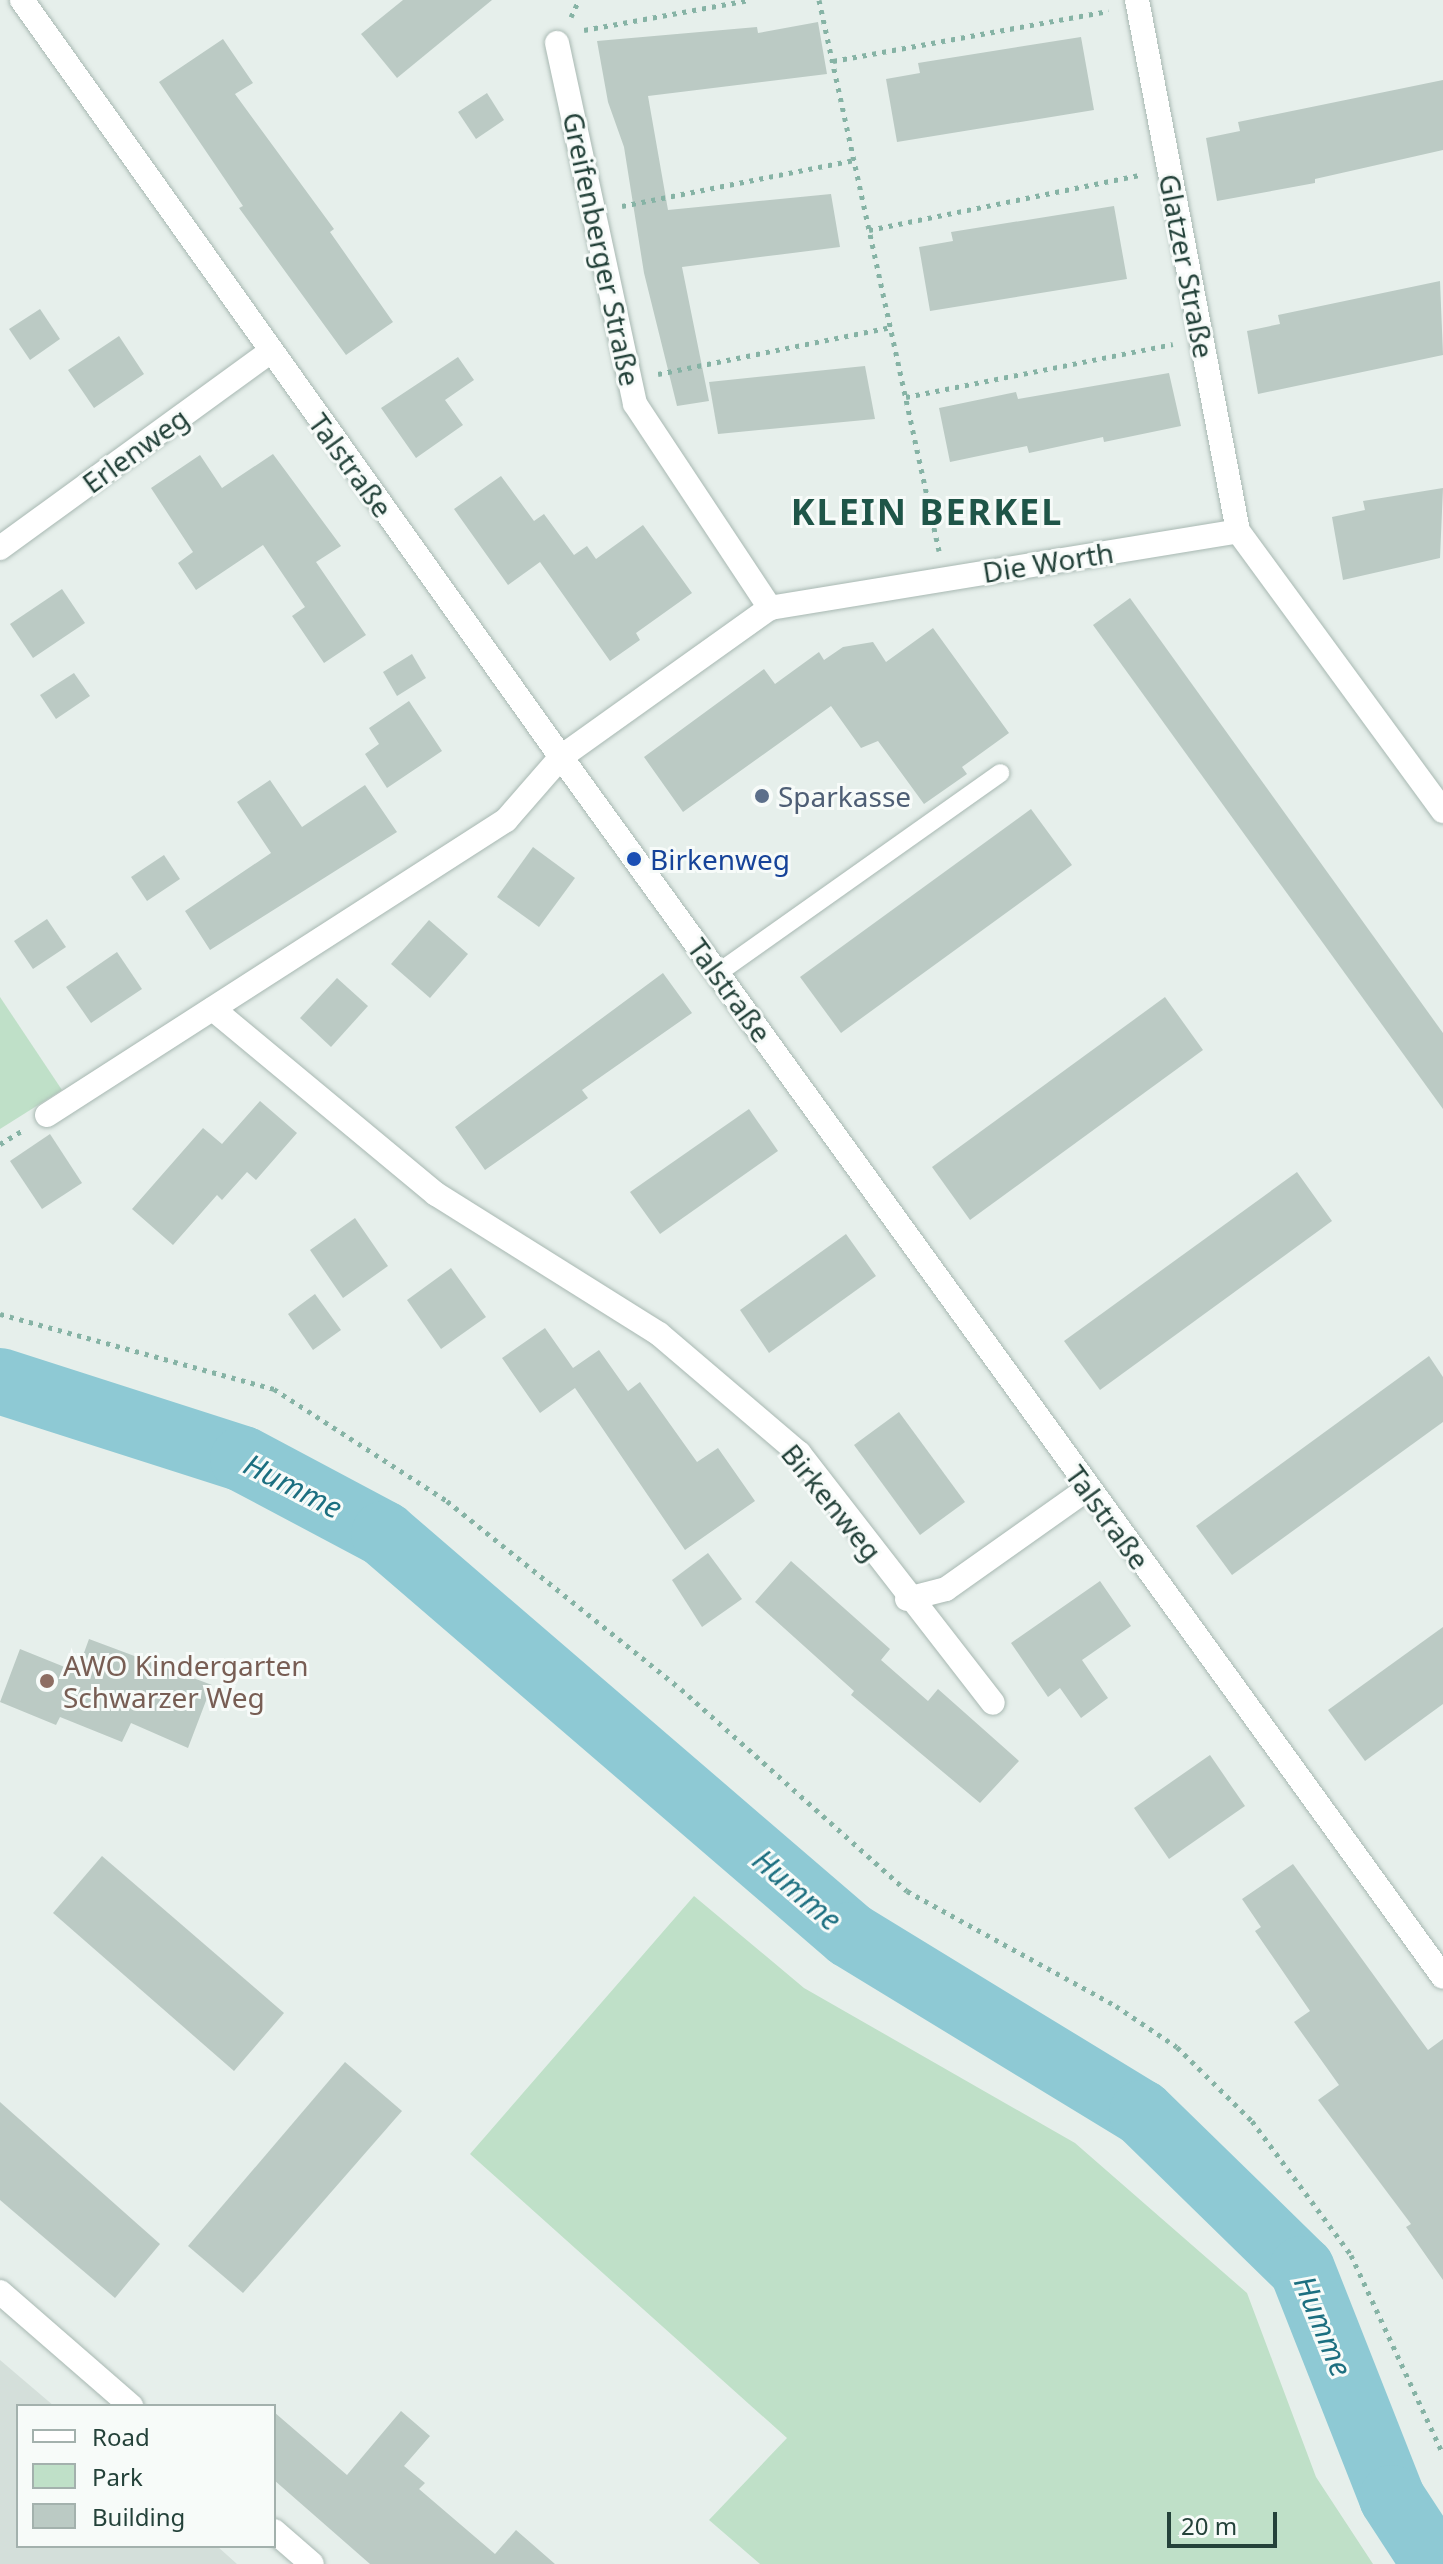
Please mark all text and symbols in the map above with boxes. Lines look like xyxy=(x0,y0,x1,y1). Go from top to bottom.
street label: Greifenberger Straße xyxy=(557,109,647,389)
street label: Glatzer Straße xyxy=(1153,171,1221,361)
street label: Erlenweg xyxy=(76,400,194,500)
street label: Talstraße xyxy=(302,407,400,523)
district label: KLEIN BERKEL xyxy=(791,490,1063,534)
street label: Die Worth xyxy=(980,535,1116,589)
place label: Sparkasse xyxy=(778,779,911,813)
marker: Sparkasse xyxy=(753,787,771,805)
place label: Birkenweg xyxy=(650,842,790,876)
marker: Birkenweg xyxy=(625,850,643,868)
street label: Talstraße xyxy=(681,932,779,1048)
street label: Birkenweg xyxy=(775,1437,889,1567)
water label: Humme xyxy=(238,1446,348,1526)
street label: Talstraße xyxy=(1059,1459,1157,1575)
place label: AWO Kindergarten Schwarzer Weg xyxy=(63,1648,309,1714)
marker: AWO Kindergarten Schwarzer Weg xyxy=(38,1672,56,1690)
water label: Humme xyxy=(745,1842,849,1938)
water label: Humme xyxy=(1287,2270,1359,2382)
legend xyxy=(16,2404,276,2548)
text: Road xyxy=(92,2420,150,2453)
text: Park xyxy=(92,2460,143,2493)
scale bar xyxy=(1171,2496,1281,2546)
text: Building xyxy=(92,2500,185,2533)
text: 20 m xyxy=(1181,2509,1237,2542)

